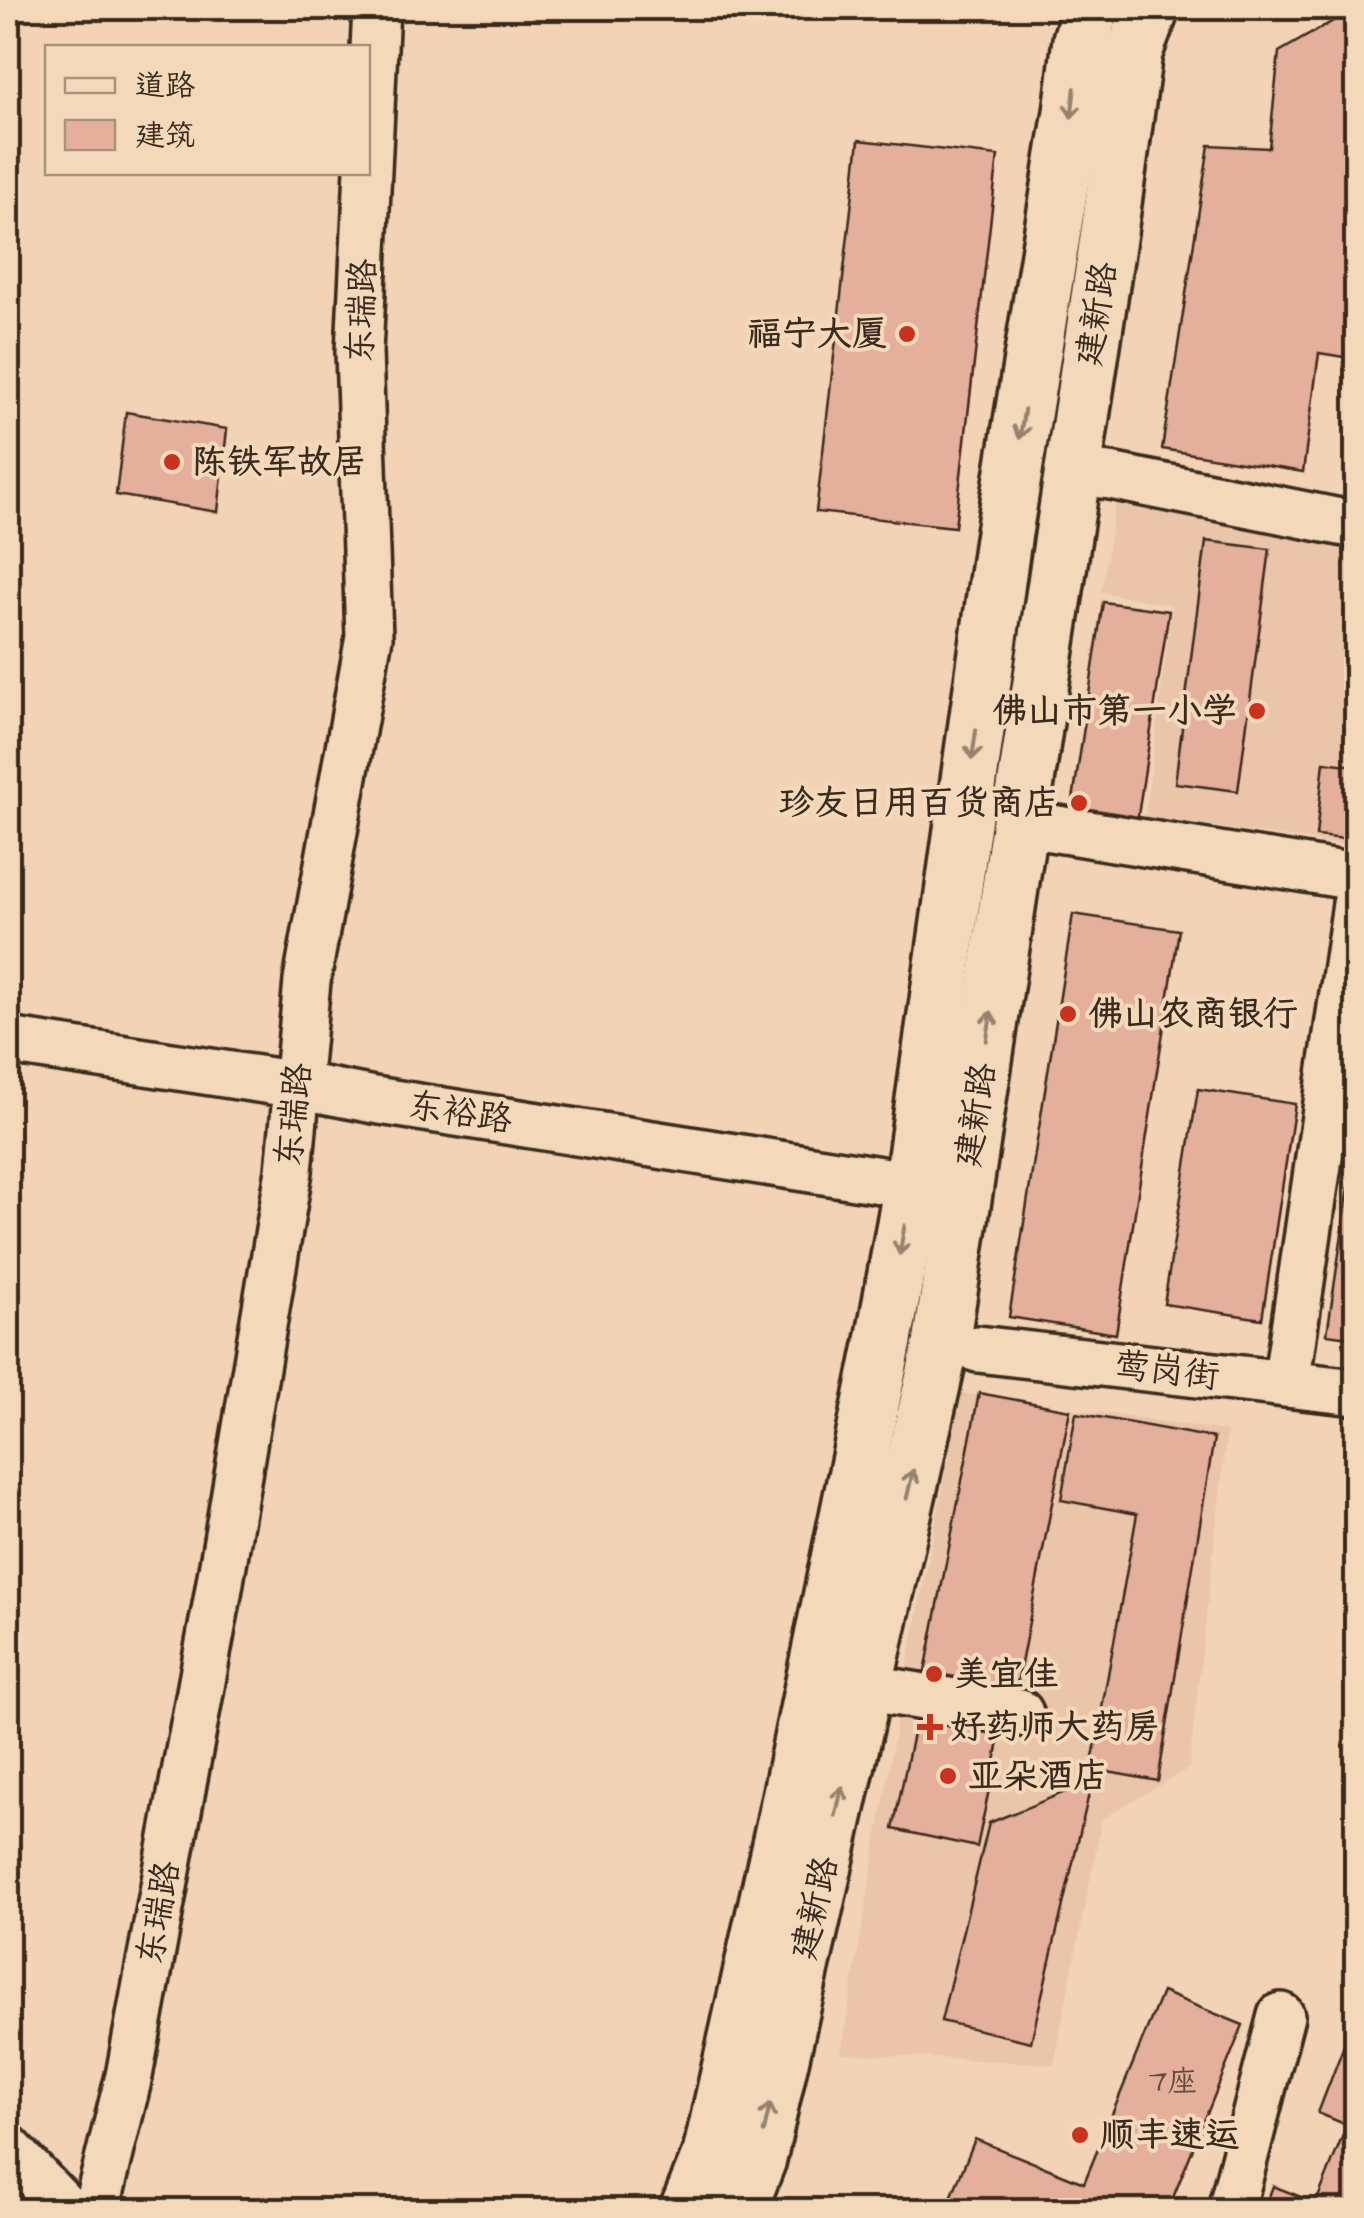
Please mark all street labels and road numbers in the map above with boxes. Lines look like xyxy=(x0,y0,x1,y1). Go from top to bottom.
street label: 东瑞路 xyxy=(336,258,388,364)
street label: 建新路 xyxy=(1065,258,1129,370)
street label: 建新路 xyxy=(944,1059,1008,1171)
street label: 东瑞路 xyxy=(264,1060,324,1170)
street label: 东裕路 xyxy=(404,1081,516,1145)
street label: 莺岗街 xyxy=(1112,1340,1222,1402)
street label: 建新路 xyxy=(779,1851,851,1965)
street label: 东瑞路 xyxy=(126,1857,192,1969)

